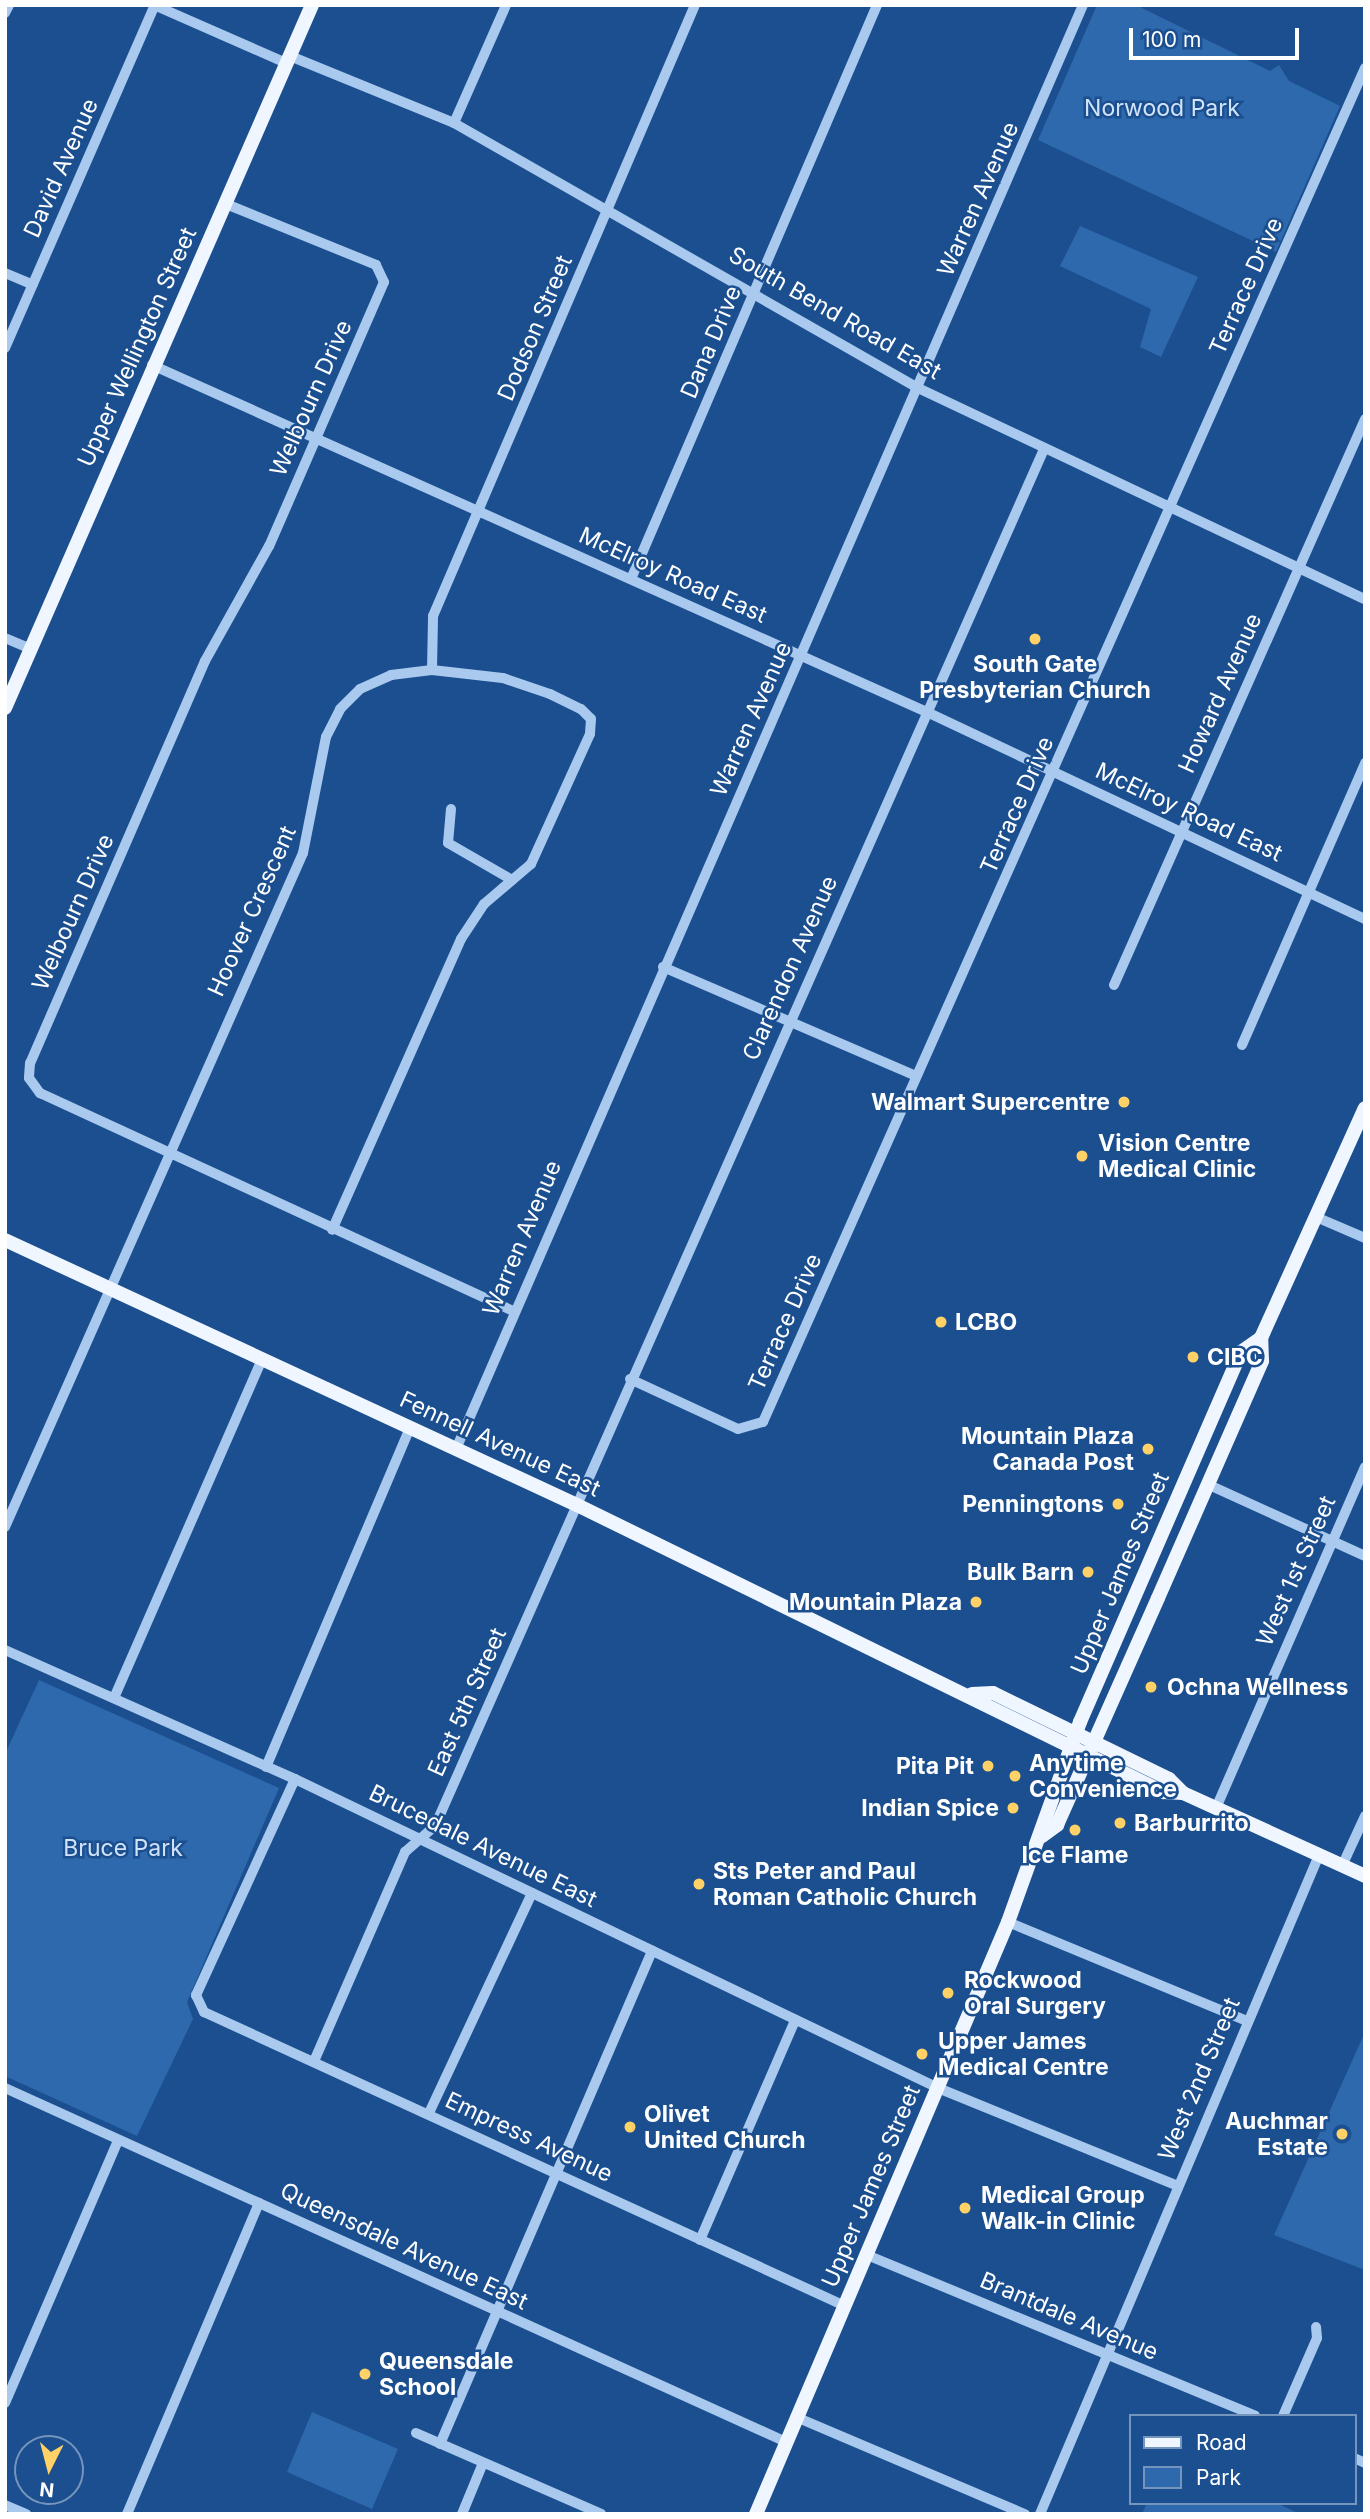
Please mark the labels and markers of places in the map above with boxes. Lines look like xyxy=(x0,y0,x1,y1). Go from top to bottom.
marker: South Gate Presbyterian Church xyxy=(1027,631,1043,647)
place label: South Gate Presbyterian Church xyxy=(919,650,1151,704)
place label: Walmart Supercentre xyxy=(871,1088,1110,1116)
marker: Walmart Supercentre xyxy=(1116,1094,1132,1110)
place label: Vision Centre Medical Clinic xyxy=(1098,1129,1256,1183)
marker: Vision Centre Medical Clinic xyxy=(1072,1146,1092,1166)
place label: LCBO xyxy=(955,1308,1017,1336)
marker: LCBO xyxy=(933,1314,949,1330)
place label: CIBC xyxy=(1207,1343,1263,1371)
marker: CIBC xyxy=(1185,1349,1201,1365)
place label: Mountain Plaza Canada Post xyxy=(961,1422,1134,1476)
marker: Mountain Plaza Canada Post xyxy=(1140,1441,1156,1457)
place label: Penningtons xyxy=(962,1490,1104,1518)
marker: Penningtons xyxy=(1110,1496,1126,1512)
place label: Bulk Barn xyxy=(967,1558,1074,1586)
marker: Bulk Barn xyxy=(1080,1564,1096,1580)
place label: Mountain Plaza xyxy=(789,1588,962,1616)
marker: Mountain Plaza xyxy=(968,1594,984,1610)
place label: Ochna Wellness xyxy=(1167,1673,1348,1701)
marker: Ochna Wellness xyxy=(1141,1677,1161,1697)
place label: Anytime Convenience xyxy=(1029,1749,1177,1803)
place label: Pita Pit xyxy=(896,1752,974,1780)
marker: Pita Pit xyxy=(980,1758,996,1774)
marker: Anytime Convenience xyxy=(1007,1768,1023,1784)
place label: Indian Spice xyxy=(861,1794,999,1822)
marker: Indian Spice xyxy=(1005,1800,1021,1816)
place label: Barburrito xyxy=(1134,1809,1249,1837)
marker: Barburrito xyxy=(1112,1815,1128,1831)
marker: Ice Flame xyxy=(1067,1822,1083,1838)
place label: Ice Flame xyxy=(1022,1841,1128,1869)
place label: Sts Peter and Paul Roman Catholic Church xyxy=(713,1857,977,1911)
marker: Sts Peter and Paul Roman Catholic Church xyxy=(691,1876,707,1892)
place label: Rockwood Oral Surgery xyxy=(964,1966,1106,2020)
marker: Rockwood Oral Surgery xyxy=(938,1983,958,2003)
place label: Upper James Medical Centre xyxy=(938,2027,1109,2081)
marker: Upper James Medical Centre xyxy=(912,2044,932,2064)
place label: Olivet United Church xyxy=(644,2100,806,2154)
place label: Auchmar Estate xyxy=(1225,2107,1328,2161)
marker: Olivet United Church xyxy=(622,2119,638,2135)
marker: Auchmar Estate xyxy=(1334,2126,1350,2142)
place label: Medical Group Walk-in Clinic xyxy=(981,2181,1145,2235)
marker: Medical Group Walk-in Clinic xyxy=(955,2198,975,2218)
place label: Queensdale School xyxy=(379,2347,514,2401)
marker: Queensdale School xyxy=(357,2366,373,2382)

